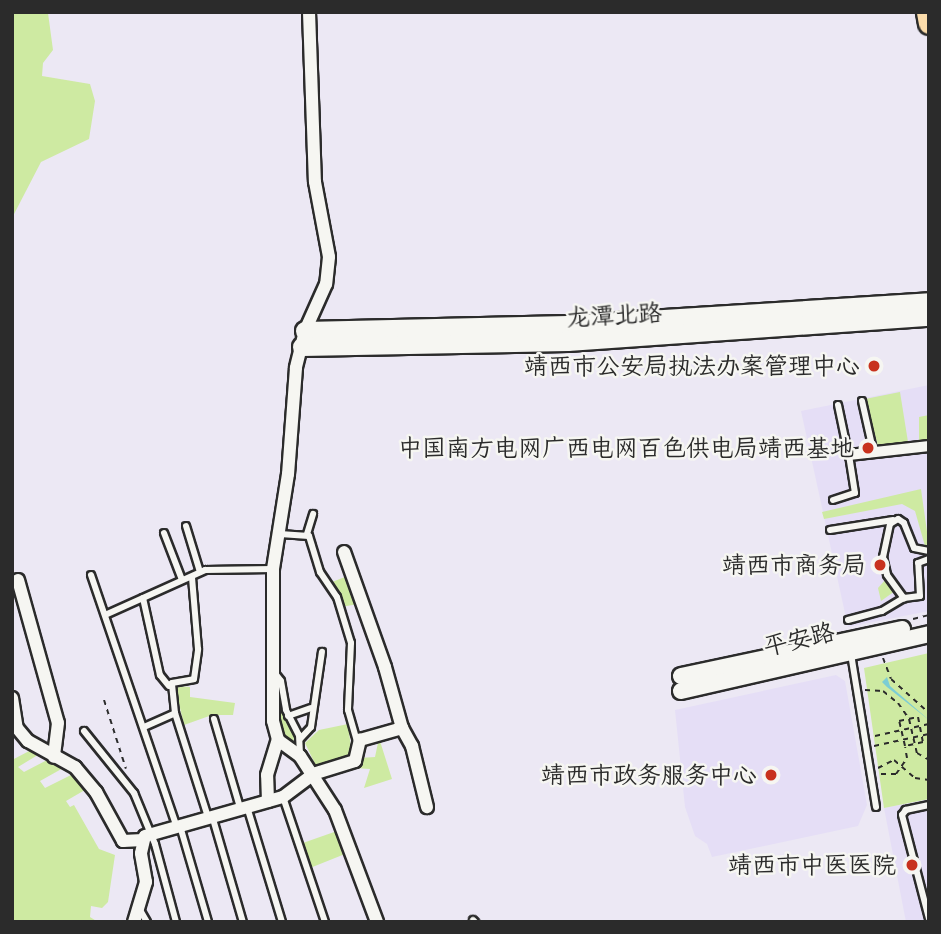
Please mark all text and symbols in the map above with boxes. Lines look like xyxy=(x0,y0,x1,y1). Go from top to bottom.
street label: 龙潭北路 xyxy=(565,298,663,332)
place label: 靖西市公安局执法办案管理中心 xyxy=(524,352,860,380)
marker: 靖西市公安局执法办案管理中心 xyxy=(866,358,882,374)
place label: 中国南方电网广西电网百色供电局靖西基地 xyxy=(398,434,854,462)
marker: 中国南方电网广西电网百色供电局靖西基地 xyxy=(860,440,876,456)
place label: 靖西市商务局 xyxy=(722,551,866,579)
marker: 靖西市商务局 xyxy=(872,557,888,573)
street label: 平安路 xyxy=(761,617,837,661)
place label: 靖西市政务服务中心 xyxy=(541,761,757,789)
marker: 靖西市政务服务中心 xyxy=(763,767,779,783)
place label: 靖西市中医医院 xyxy=(728,851,896,879)
marker: 靖西市中医医院 xyxy=(902,855,922,875)

